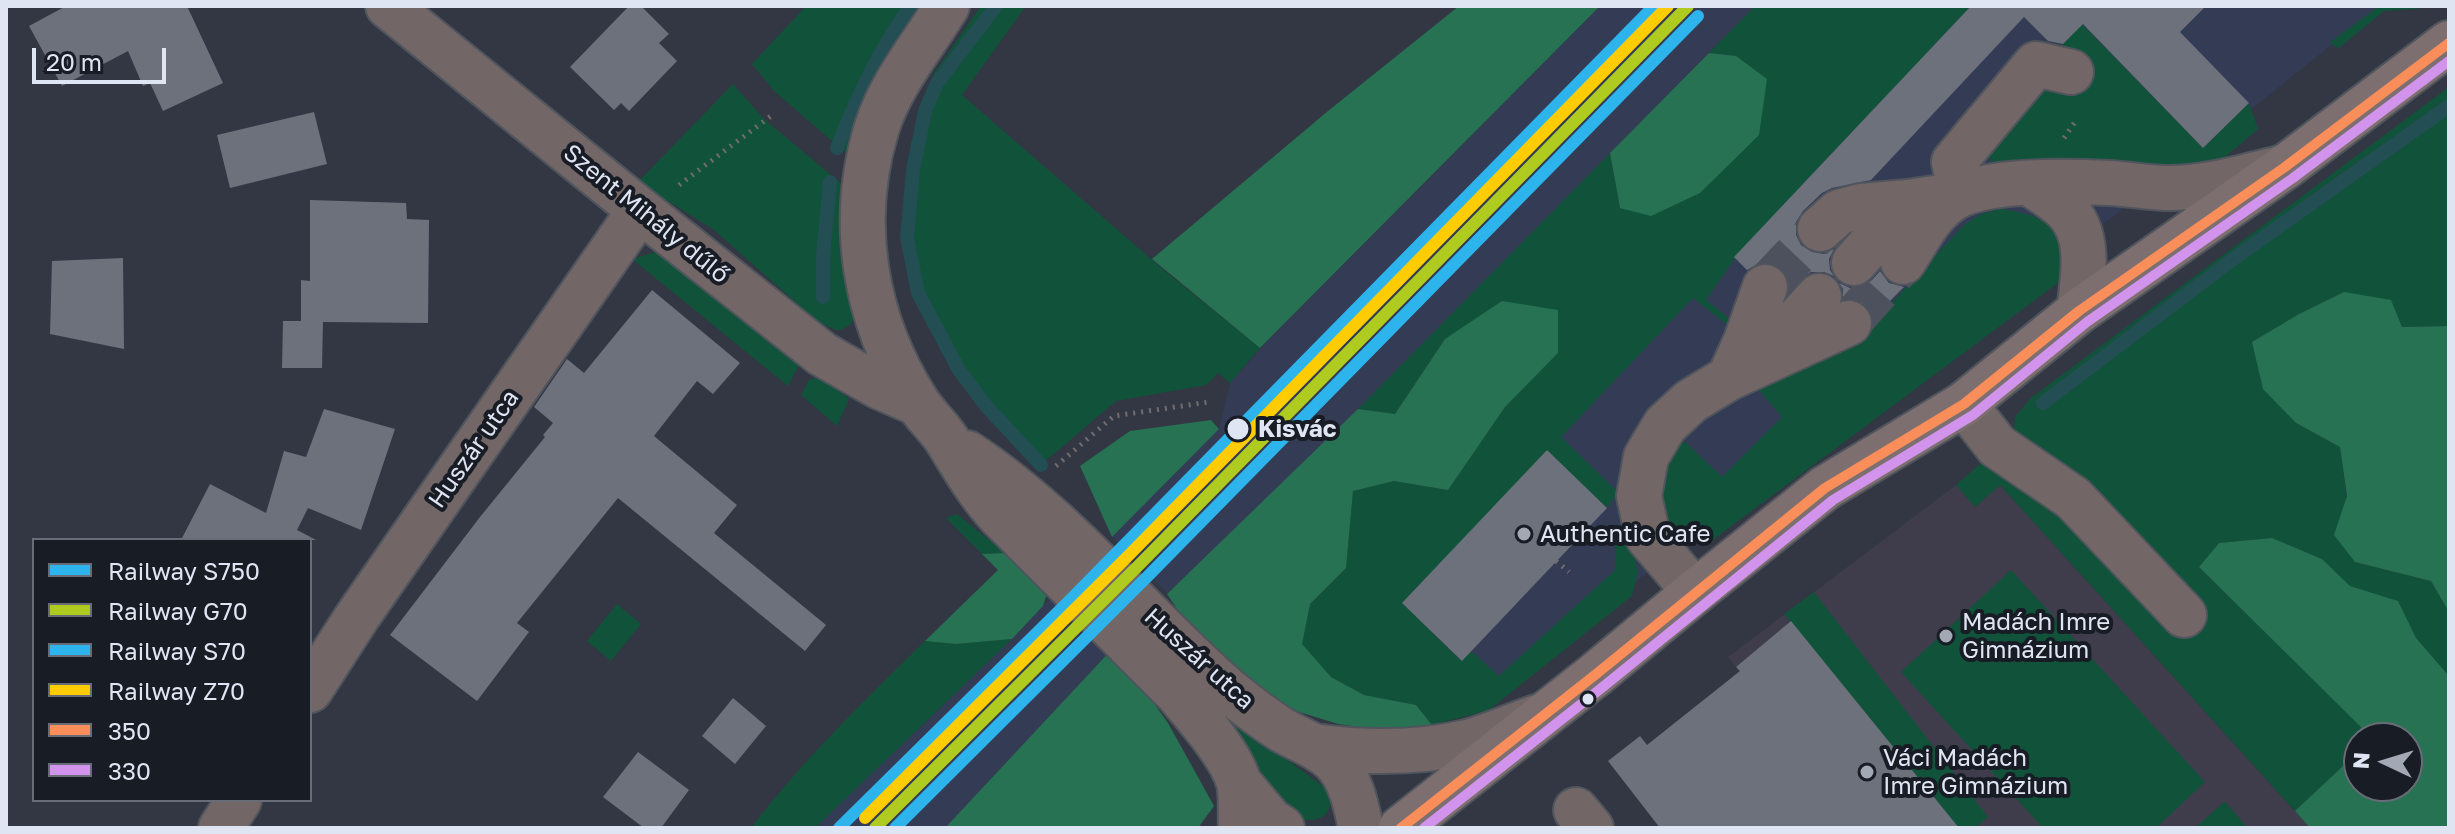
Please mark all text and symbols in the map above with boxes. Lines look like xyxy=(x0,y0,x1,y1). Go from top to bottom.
scale bar xyxy=(36,32,170,82)
text: 20 m xyxy=(46,47,102,76)
street label: Szent Mihály dűlő xyxy=(557,138,735,290)
street label: Huszár utca xyxy=(423,384,525,514)
place label: Kisvác xyxy=(1258,415,1336,443)
marker: Kisvác xyxy=(1225,416,1251,442)
place label: Authentic Cafe xyxy=(1540,520,1710,548)
marker: Authentic Cafe xyxy=(1515,525,1533,543)
legend xyxy=(32,538,312,802)
text: Railway S750 xyxy=(108,556,260,585)
text: Railway G70 xyxy=(108,596,248,625)
street label: Huszár utca xyxy=(1138,602,1260,716)
place label: Madách Imre Gimnázium xyxy=(1962,608,2110,664)
marker: Madách Imre Gimnázium xyxy=(1937,627,1955,645)
text: Railway S70 xyxy=(108,636,246,665)
text: Railway Z70 xyxy=(108,676,245,705)
unlabelled marker xyxy=(1580,691,1596,707)
text: 350 xyxy=(108,716,151,745)
north arrow xyxy=(2343,722,2423,802)
place label: Váci Madách Imre Gimnázium xyxy=(1883,744,2068,800)
text: N xyxy=(2347,751,2375,770)
text: 330 xyxy=(108,756,151,785)
marker: Váci Madách Imre Gimnázium xyxy=(1858,763,1876,781)

